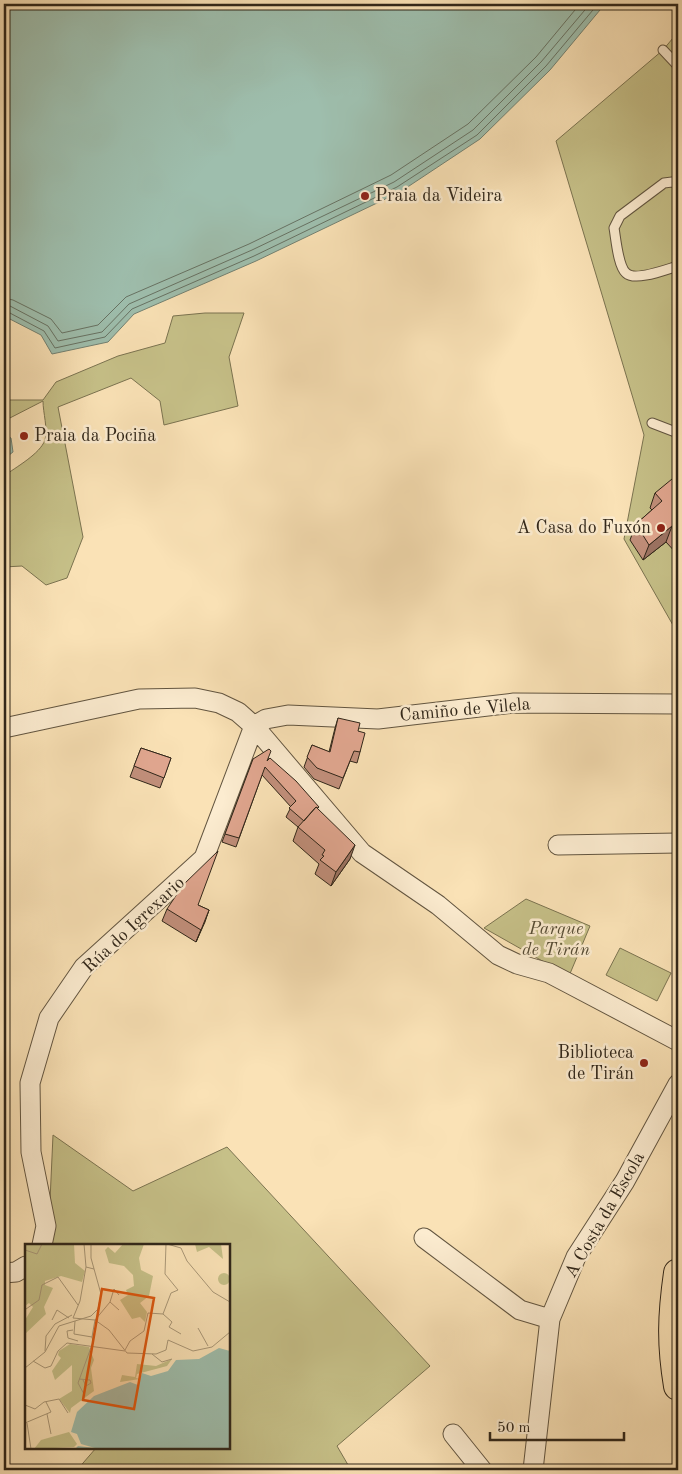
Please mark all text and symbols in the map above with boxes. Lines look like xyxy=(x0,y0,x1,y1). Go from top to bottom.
place label: Praia da Videira xyxy=(375,187,503,205)
marker: Praia da Videira xyxy=(359,190,371,202)
place label: Praia da Pociña xyxy=(34,427,156,445)
marker: Praia da Pociña xyxy=(18,430,30,442)
place label: A Casa do Fuxón xyxy=(517,519,651,537)
marker: A Casa do Fuxón xyxy=(655,522,667,534)
street label: Camiño de Vilela xyxy=(399,695,531,725)
street label: Rúa do Igrexario xyxy=(80,873,188,976)
park label: Parque de Tirán xyxy=(522,920,590,959)
place label: Biblioteca de Tirán xyxy=(558,1044,634,1083)
marker: Biblioteca de Tirán xyxy=(638,1057,650,1069)
street label: A Costa da Escola xyxy=(562,1149,648,1281)
inset map xyxy=(25,1244,230,1449)
scale bar xyxy=(490,1409,623,1441)
text: 50 m xyxy=(497,1421,531,1436)

